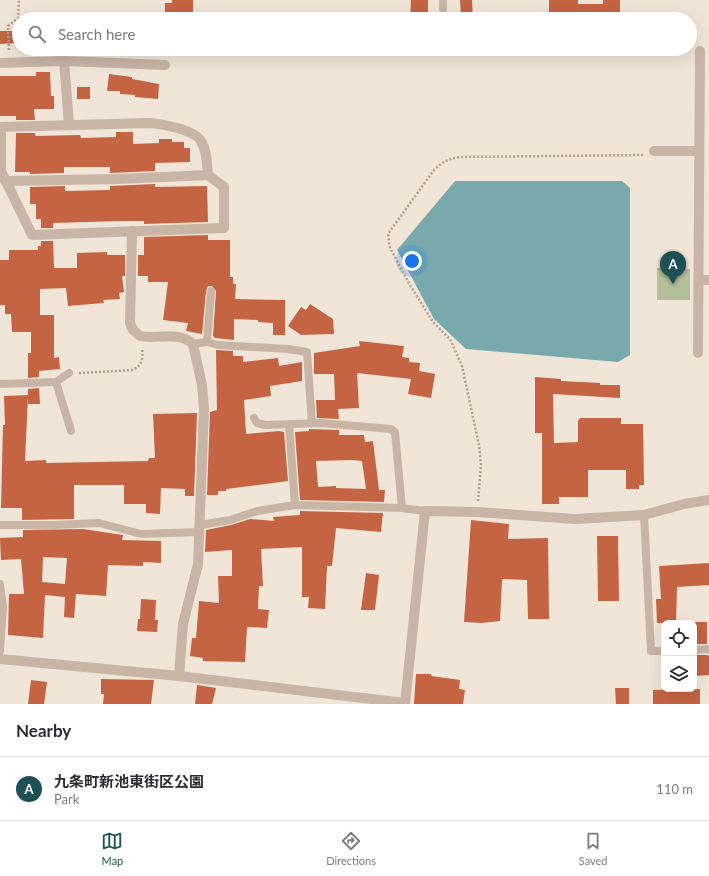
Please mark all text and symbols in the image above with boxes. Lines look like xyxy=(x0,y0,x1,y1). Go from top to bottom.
search box xyxy=(12,12,697,56)
icon: search xyxy=(26,23,48,45)
text: Search here xyxy=(58,25,135,43)
your location xyxy=(402,251,422,271)
pin: A xyxy=(660,251,686,284)
map controls xyxy=(661,620,697,692)
button: locate xyxy=(661,620,697,656)
button: layers xyxy=(661,656,697,692)
text: Nearby xyxy=(16,720,71,741)
text: 九条町新池東街区公園 xyxy=(54,772,204,790)
text: A xyxy=(24,781,34,797)
text: 110 m xyxy=(656,781,693,797)
text: Park xyxy=(54,791,79,807)
tab: Map xyxy=(101,830,123,867)
tab: Directions xyxy=(326,830,376,867)
tab: Saved xyxy=(579,830,608,867)

